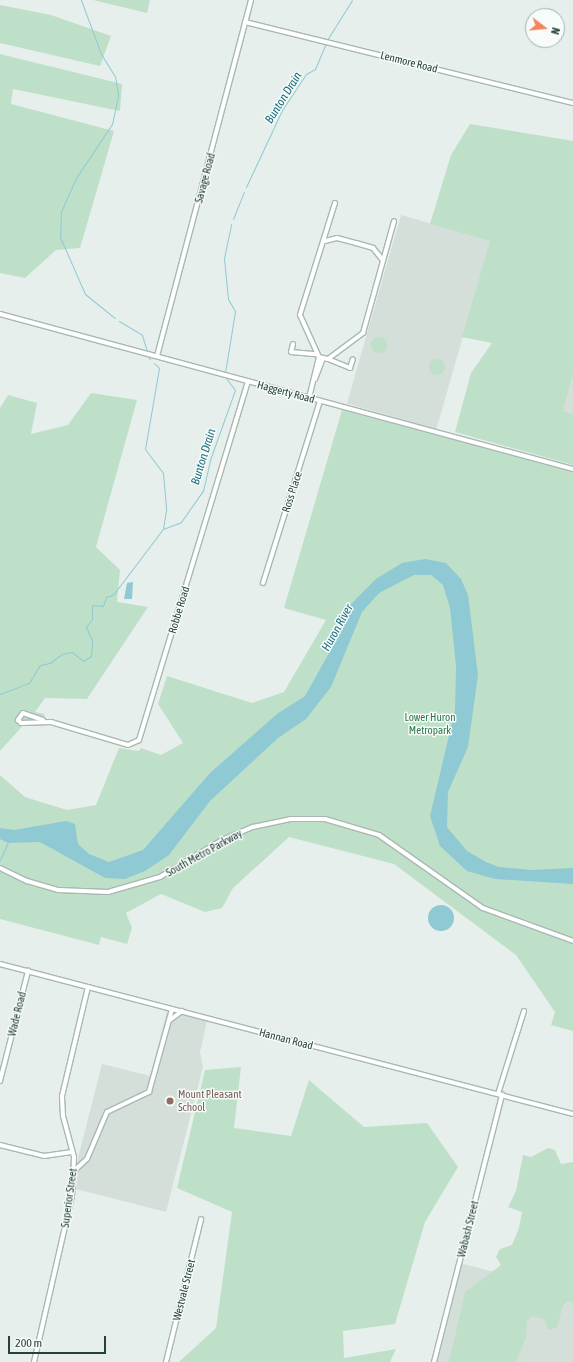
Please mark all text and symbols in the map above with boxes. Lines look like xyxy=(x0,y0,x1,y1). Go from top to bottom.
north arrow xyxy=(525,8,565,48)
text: N xyxy=(549,26,562,36)
street label: Lenmore Road xyxy=(379,49,439,75)
water label: Bunton Drain xyxy=(263,70,305,126)
street label: Savage Road xyxy=(192,152,218,204)
street label: Haggerty Road xyxy=(256,378,316,406)
water label: Bunton Drain xyxy=(189,427,219,487)
street label: Ross Place xyxy=(279,470,305,514)
street label: Robbe Road xyxy=(166,585,192,635)
water label: Huron River xyxy=(319,602,357,654)
park label: Lower Huron Metropark xyxy=(405,711,455,737)
street label: South Metro Parkway xyxy=(164,827,244,879)
street label: Wade Road xyxy=(5,990,29,1038)
street label: Hannan Road xyxy=(258,1025,314,1053)
place label: Mount Pleasant School xyxy=(178,1088,242,1114)
marker: Mount Pleasant School xyxy=(165,1096,175,1106)
street label: Superior Street xyxy=(58,1167,80,1229)
street label: Wabash Street xyxy=(455,1199,481,1259)
street label: Westvale Street xyxy=(170,1258,198,1322)
scale bar xyxy=(10,1328,108,1354)
text: 200 m xyxy=(15,1336,42,1350)

